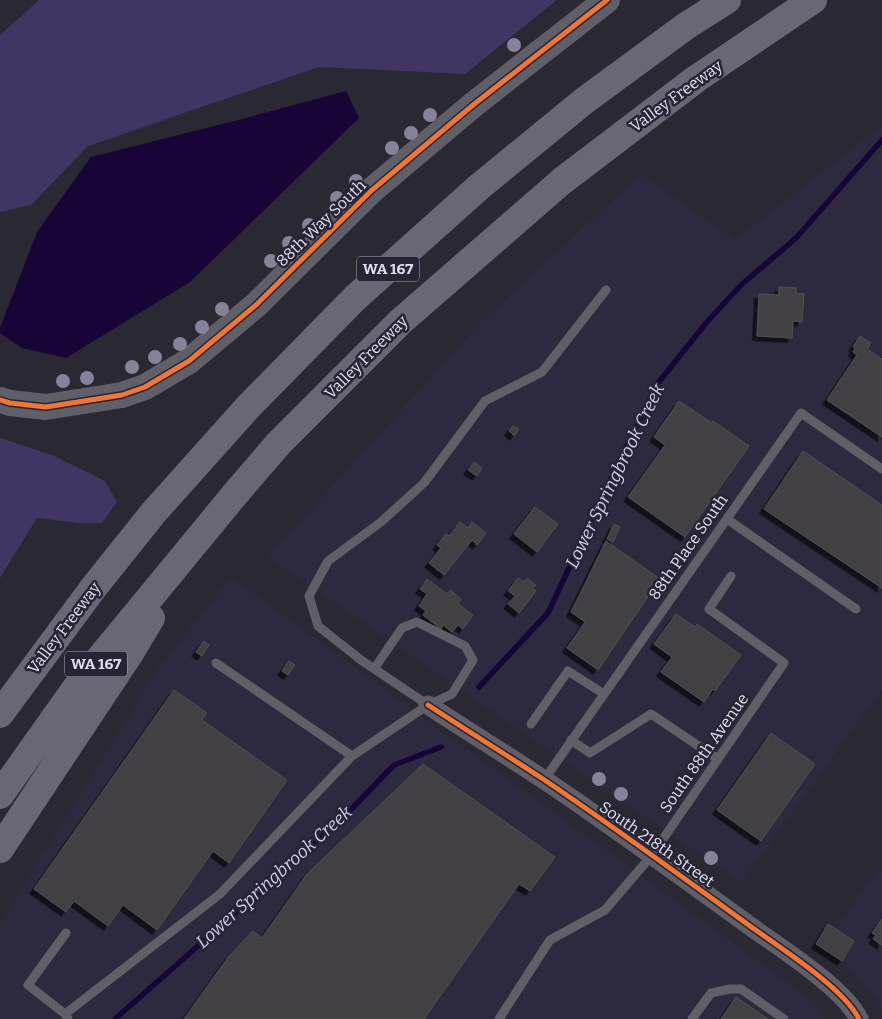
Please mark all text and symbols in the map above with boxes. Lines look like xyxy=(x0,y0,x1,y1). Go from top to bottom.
street label: Valley Freeway xyxy=(626,56,726,136)
street label: 88th Way South xyxy=(272,176,370,270)
road number: WA 167 xyxy=(357,256,419,282)
street label: Valley Freeway xyxy=(321,311,412,402)
water label: Lower Springbrook Creek xyxy=(561,380,669,572)
street label: 88th Place South xyxy=(645,491,731,603)
street label: Valley Freeway xyxy=(23,578,105,677)
road number: WA 167 xyxy=(65,652,127,676)
street label: South 88th Avenue xyxy=(656,690,752,816)
street label: South 218th Street xyxy=(596,797,718,891)
water label: Lower Springbrook Creek xyxy=(191,801,357,953)

